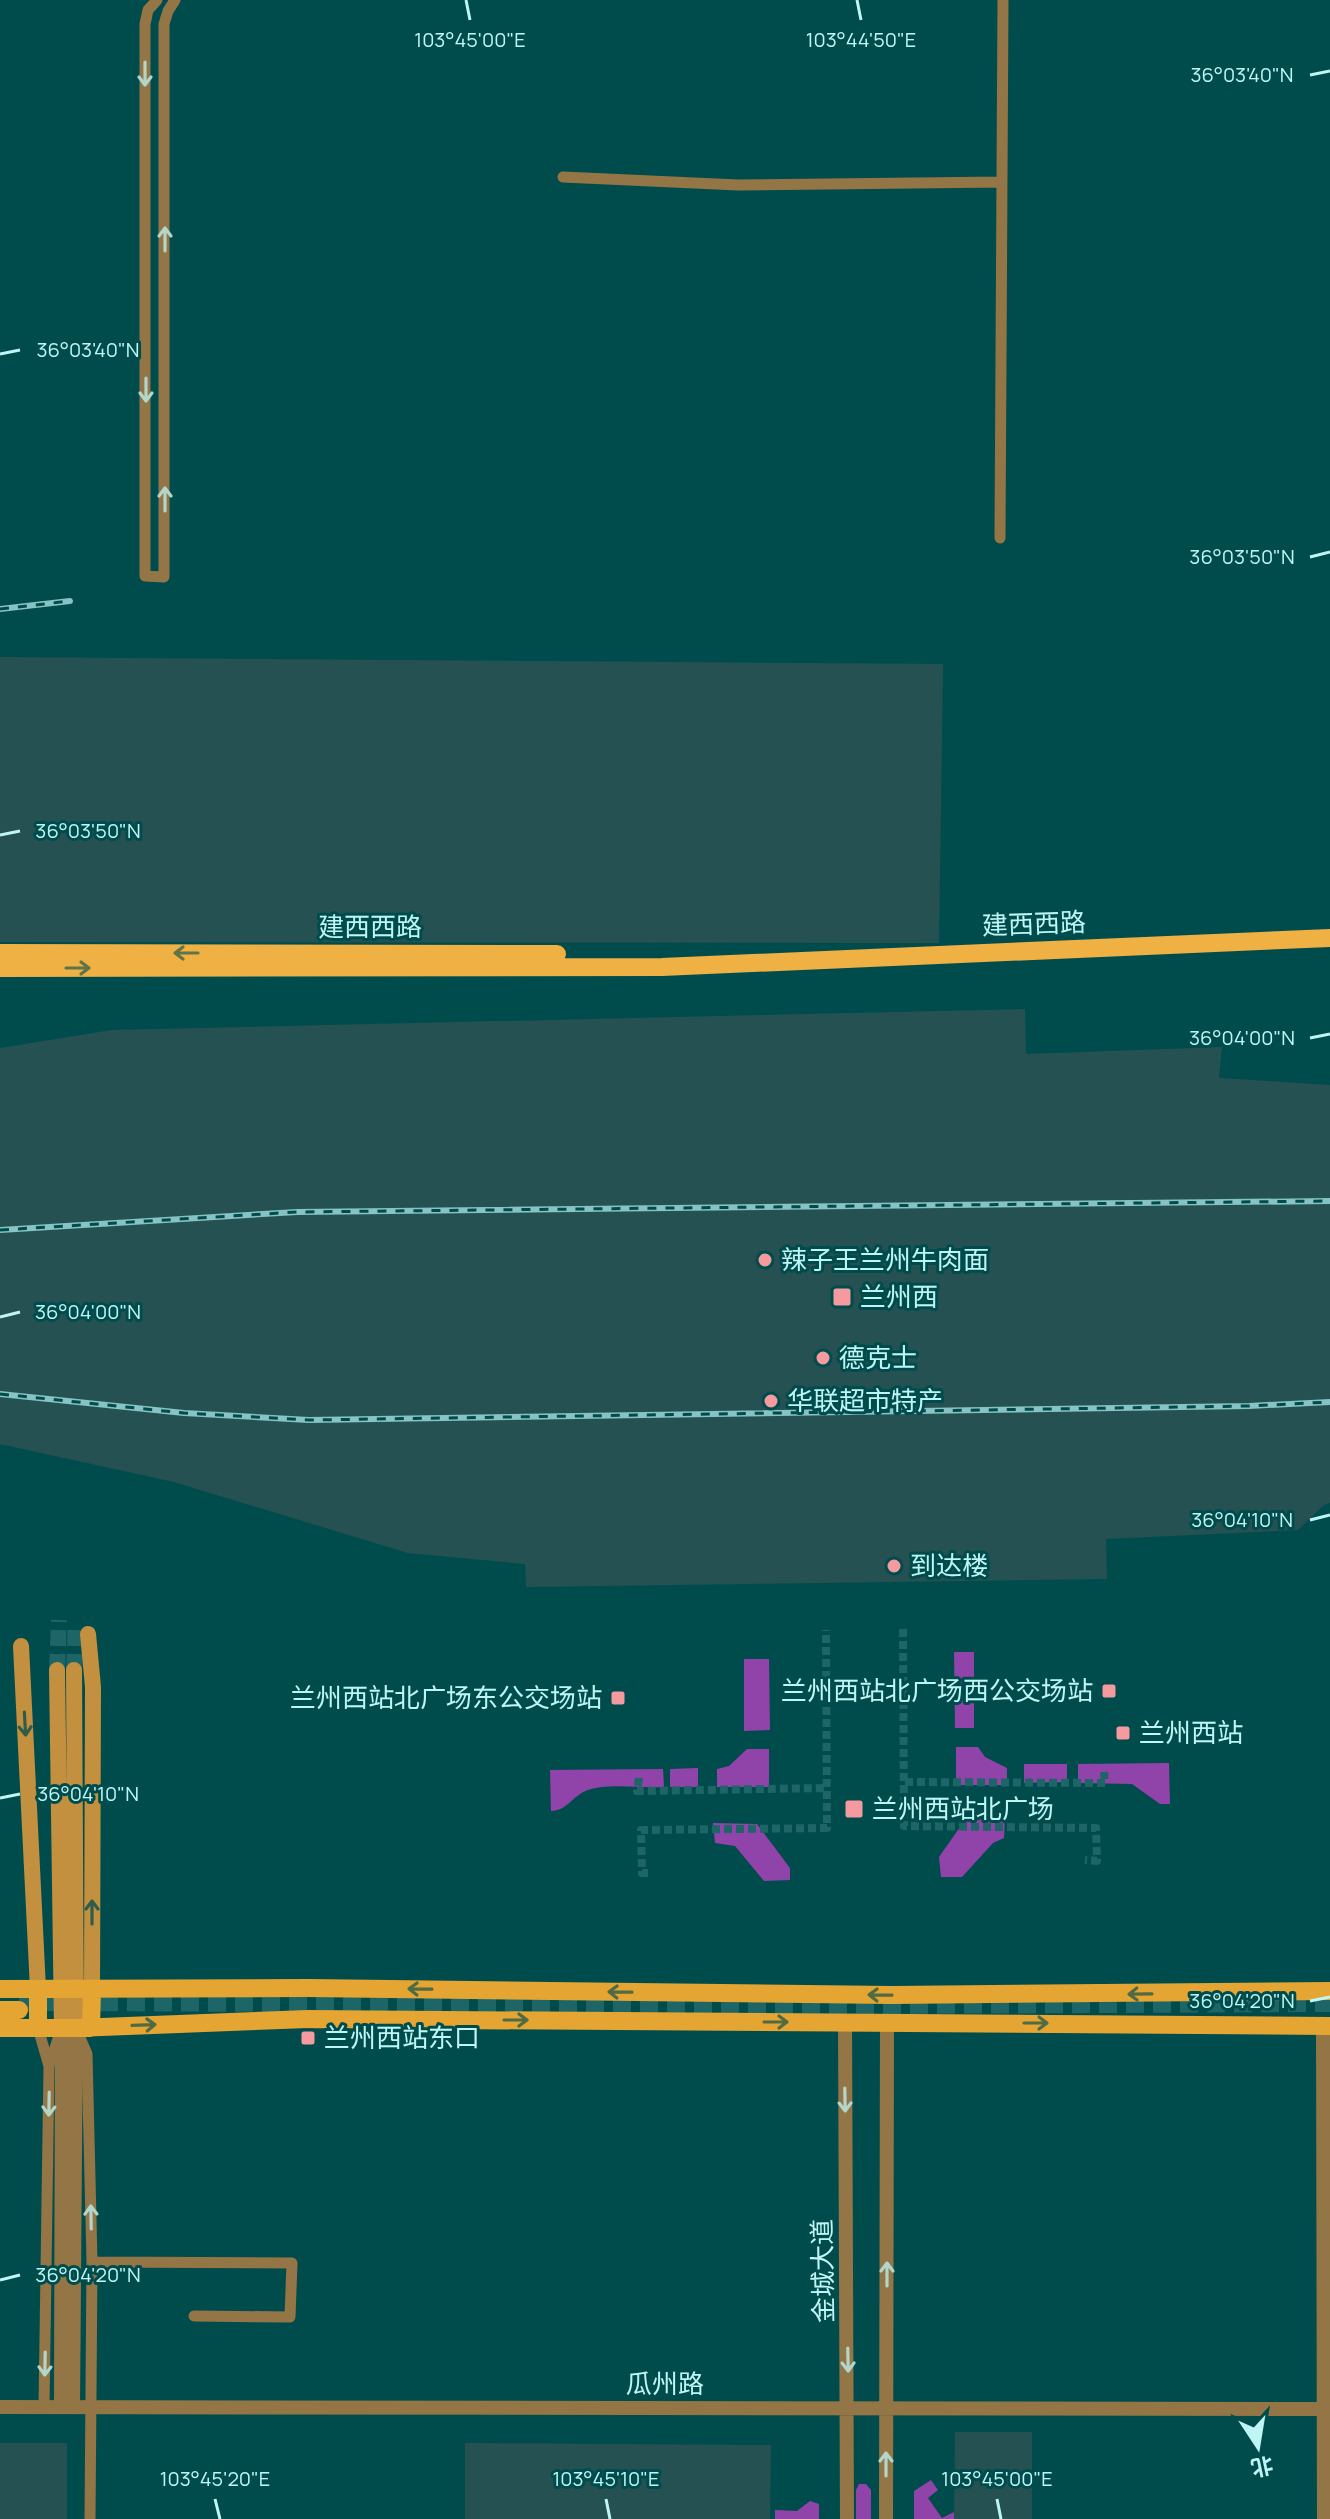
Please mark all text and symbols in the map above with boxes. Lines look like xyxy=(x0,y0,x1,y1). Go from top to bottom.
text: 103°45'00"E xyxy=(414,26,526,53)
text: 103°44'50"E xyxy=(806,26,916,53)
one-way arrow xyxy=(137,60,153,87)
text: 36°03'40"N xyxy=(1190,61,1294,88)
one-way arrow xyxy=(157,226,173,253)
text: 36°03'40"N xyxy=(36,336,140,363)
one-way arrow xyxy=(138,376,154,403)
one-way arrow xyxy=(157,486,173,513)
text: 36°03'50"N xyxy=(1189,543,1295,570)
text: 36°03'50"N xyxy=(35,817,141,844)
street label: 建西西路 xyxy=(981,903,1087,943)
street label: 建西西路 xyxy=(318,908,422,944)
one-way arrow xyxy=(173,945,200,960)
one-way arrow xyxy=(64,960,91,976)
text: 36°04'00"N xyxy=(1189,1024,1295,1051)
place label: 辣子王兰州牛肉面 xyxy=(781,1241,989,1277)
marker: 辣子王兰州牛肉面 xyxy=(756,1251,774,1269)
place label: 兰州西 xyxy=(860,1278,938,1314)
marker: 兰州西 xyxy=(831,1286,853,1308)
text: 36°04'00"N xyxy=(35,1298,141,1325)
place label: 德克士 xyxy=(839,1339,917,1375)
marker: 德克士 xyxy=(814,1349,832,1367)
place label: 华联超市特产 xyxy=(787,1382,943,1418)
marker: 华联超市特产 xyxy=(762,1392,780,1410)
text: 36°04'10"N xyxy=(1191,1506,1293,1533)
place label: 到达楼 xyxy=(910,1547,988,1583)
marker: 到达楼 xyxy=(885,1557,903,1575)
place label: 兰州西站北广场西公交场站 xyxy=(781,1672,1093,1708)
place label: 兰州西站北广场东公交场站 xyxy=(290,1679,602,1715)
marker: 兰州西站北广场西公交场站 xyxy=(1100,1682,1118,1700)
marker: 兰州西站北广场东公交场站 xyxy=(609,1689,627,1707)
one-way arrow xyxy=(17,1710,32,1737)
place label: 兰州西站 xyxy=(1139,1714,1243,1750)
marker: 兰州西站 xyxy=(1114,1724,1132,1742)
text: 36°04'10"N xyxy=(37,1780,139,1807)
place label: 兰州西站北广场 xyxy=(872,1790,1054,1826)
marker: 兰州西站北广场 xyxy=(843,1798,865,1820)
one-way arrow xyxy=(84,1899,100,1926)
one-way arrow xyxy=(407,1982,434,1997)
one-way arrow xyxy=(607,1984,634,2000)
one-way arrow xyxy=(1127,1986,1154,2002)
one-way arrow xyxy=(867,1987,894,2003)
text: 36°04'20"N xyxy=(1189,1987,1295,2014)
one-way arrow xyxy=(502,2012,529,2028)
one-way arrow xyxy=(762,2014,789,2030)
one-way arrow xyxy=(1022,2015,1049,2031)
one-way arrow xyxy=(130,2018,157,2033)
place label: 兰州西站东口 xyxy=(324,2019,480,2055)
marker: 兰州西站东口 xyxy=(299,2029,317,2047)
one-way arrow xyxy=(838,2086,853,2113)
one-way arrow xyxy=(41,2090,56,2117)
one-way arrow xyxy=(83,2204,99,2231)
street label: 金城大道 xyxy=(803,2219,841,2323)
text: 36°04'20"N xyxy=(35,2261,141,2288)
one-way arrow xyxy=(879,2261,895,2288)
one-way arrow xyxy=(840,2346,856,2373)
one-way arrow xyxy=(37,2350,53,2377)
street label: 瓜州路 xyxy=(626,2365,704,2401)
north arrow xyxy=(1218,2407,1298,2487)
text: 北 xyxy=(1248,2450,1276,2484)
one-way arrow xyxy=(878,2451,894,2478)
text: 103°45'20"E xyxy=(160,2465,270,2492)
text: 103°45'10"E xyxy=(553,2465,659,2492)
text: 103°45'00"E xyxy=(941,2465,1053,2492)

